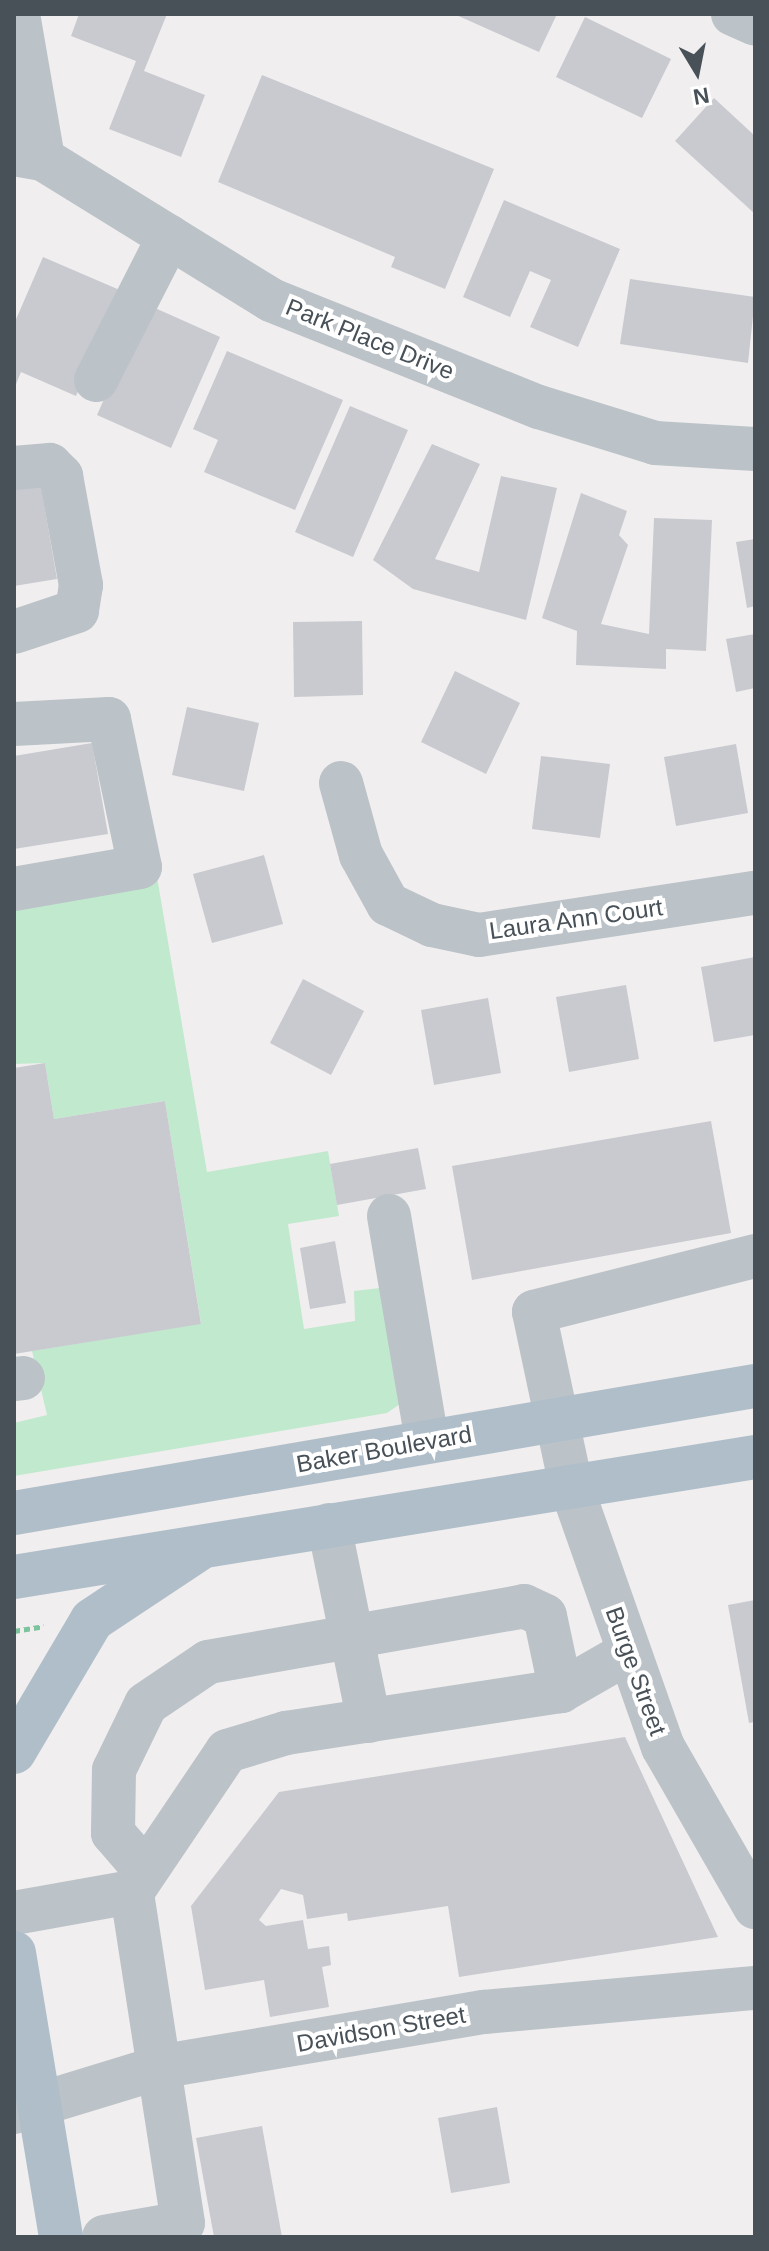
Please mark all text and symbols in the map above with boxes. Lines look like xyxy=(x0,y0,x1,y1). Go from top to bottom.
north arrow xyxy=(657,32,737,112)
text: N xyxy=(691,82,711,110)
street label: Park Place Drive xyxy=(282,292,458,386)
street label: Laura Ann Court xyxy=(487,892,665,946)
street label: Baker Boulevard xyxy=(294,1419,474,1479)
street label: Burge Street xyxy=(599,1603,673,1739)
street label: Davidson Street xyxy=(294,2000,468,2058)

